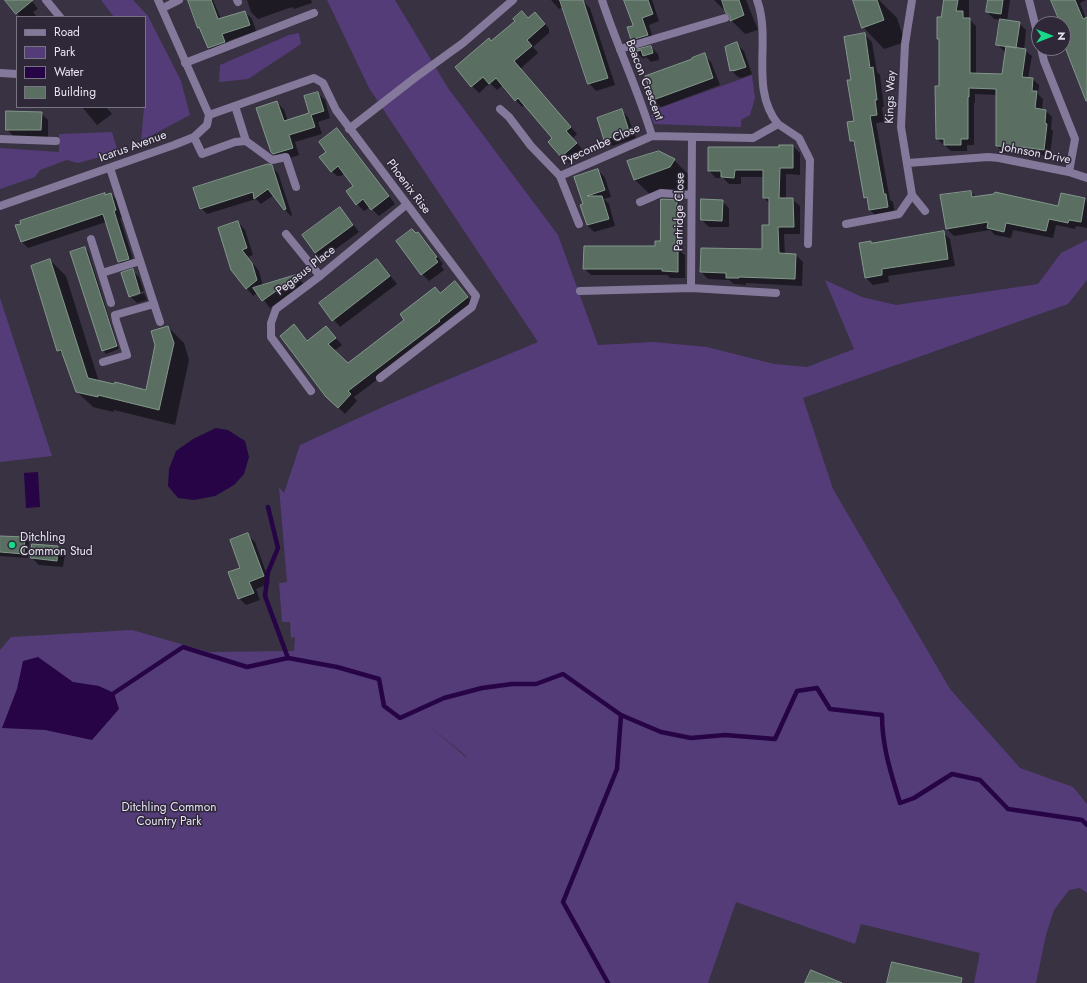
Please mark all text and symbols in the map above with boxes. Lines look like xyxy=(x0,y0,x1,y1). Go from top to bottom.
legend xyxy=(16,16,146,108)
north arrow xyxy=(1031,16,1071,56)
text: Road xyxy=(54,23,80,41)
text: N xyxy=(1054,32,1070,40)
street label: Beacon Crescent xyxy=(622,38,666,122)
text: Park xyxy=(54,43,75,61)
text: Water xyxy=(54,63,84,81)
street label: Kings Way xyxy=(883,70,899,124)
text: Building xyxy=(54,83,96,101)
street label: Pyecombe Close xyxy=(559,121,643,169)
street label: Icarus Avenue xyxy=(97,128,169,166)
street label: Johnson Drive xyxy=(1000,140,1072,168)
street label: Phoenix Rise xyxy=(383,157,433,217)
street label: Partridge Close xyxy=(672,173,688,251)
street label: Pegasus Place xyxy=(273,243,339,299)
place label: Ditchling Common Stud xyxy=(20,531,93,559)
marker: Ditchling Common Stud xyxy=(7,540,17,550)
park label: Ditchling Common Country Park xyxy=(121,801,217,829)

